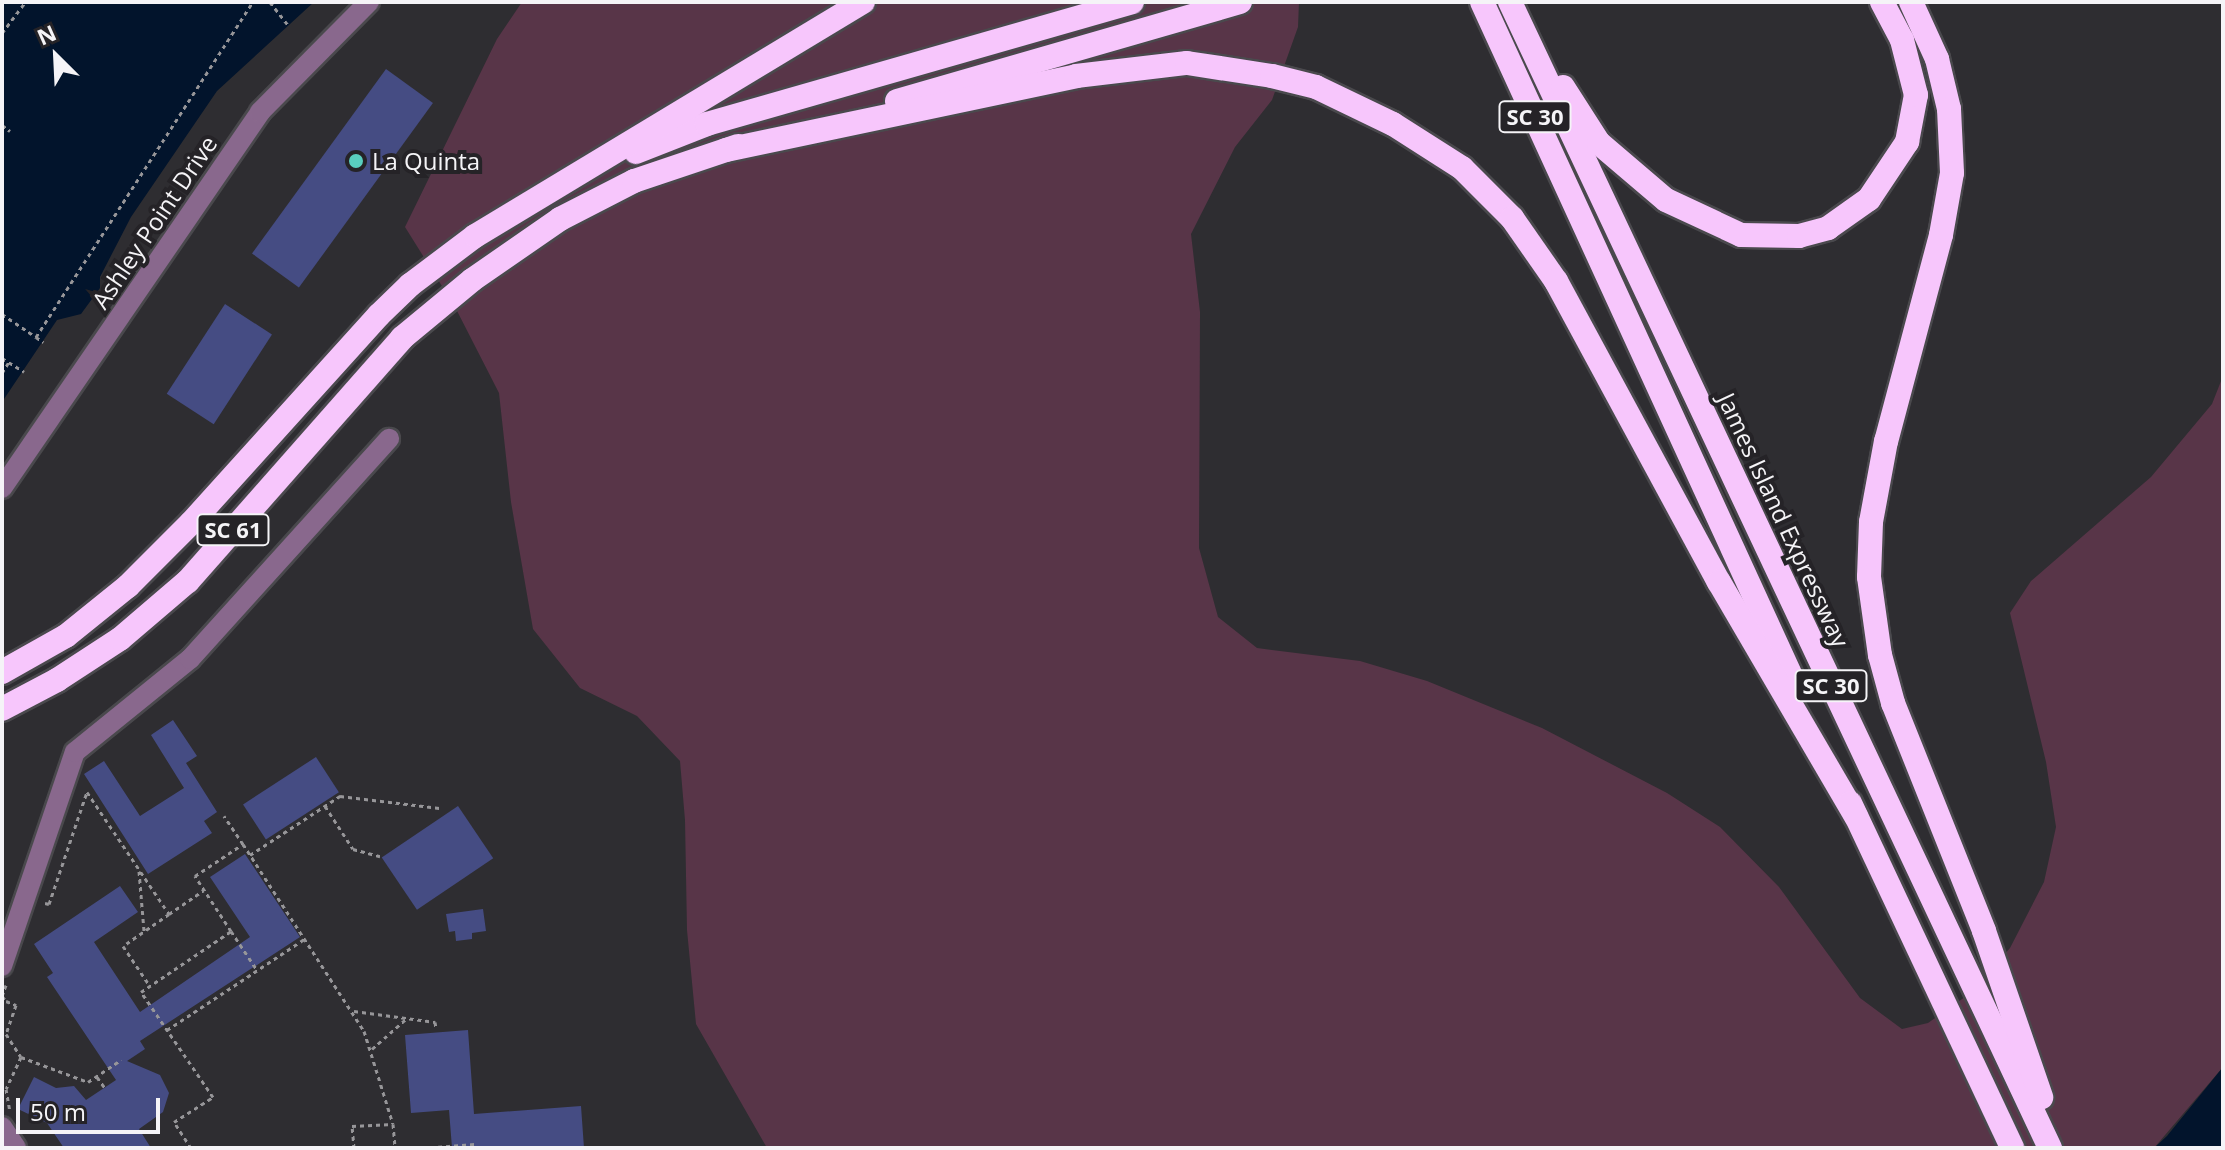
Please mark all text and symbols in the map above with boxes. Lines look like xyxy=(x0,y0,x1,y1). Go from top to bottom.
north arrow xyxy=(16,16,96,96)
text: N xyxy=(32,17,61,51)
road number: SC 30 xyxy=(1497,99,1573,135)
street label: Ashley Point Drive xyxy=(85,130,223,314)
place label: La Quinta xyxy=(372,147,480,175)
marker: La Quinta xyxy=(347,152,365,170)
street label: James Island Expressway xyxy=(1712,388,1856,652)
road number: SC 61 xyxy=(195,512,271,548)
road number: SC 30 xyxy=(1793,668,1869,704)
scale bar xyxy=(20,1082,164,1132)
text: 50 m xyxy=(30,1095,86,1128)

